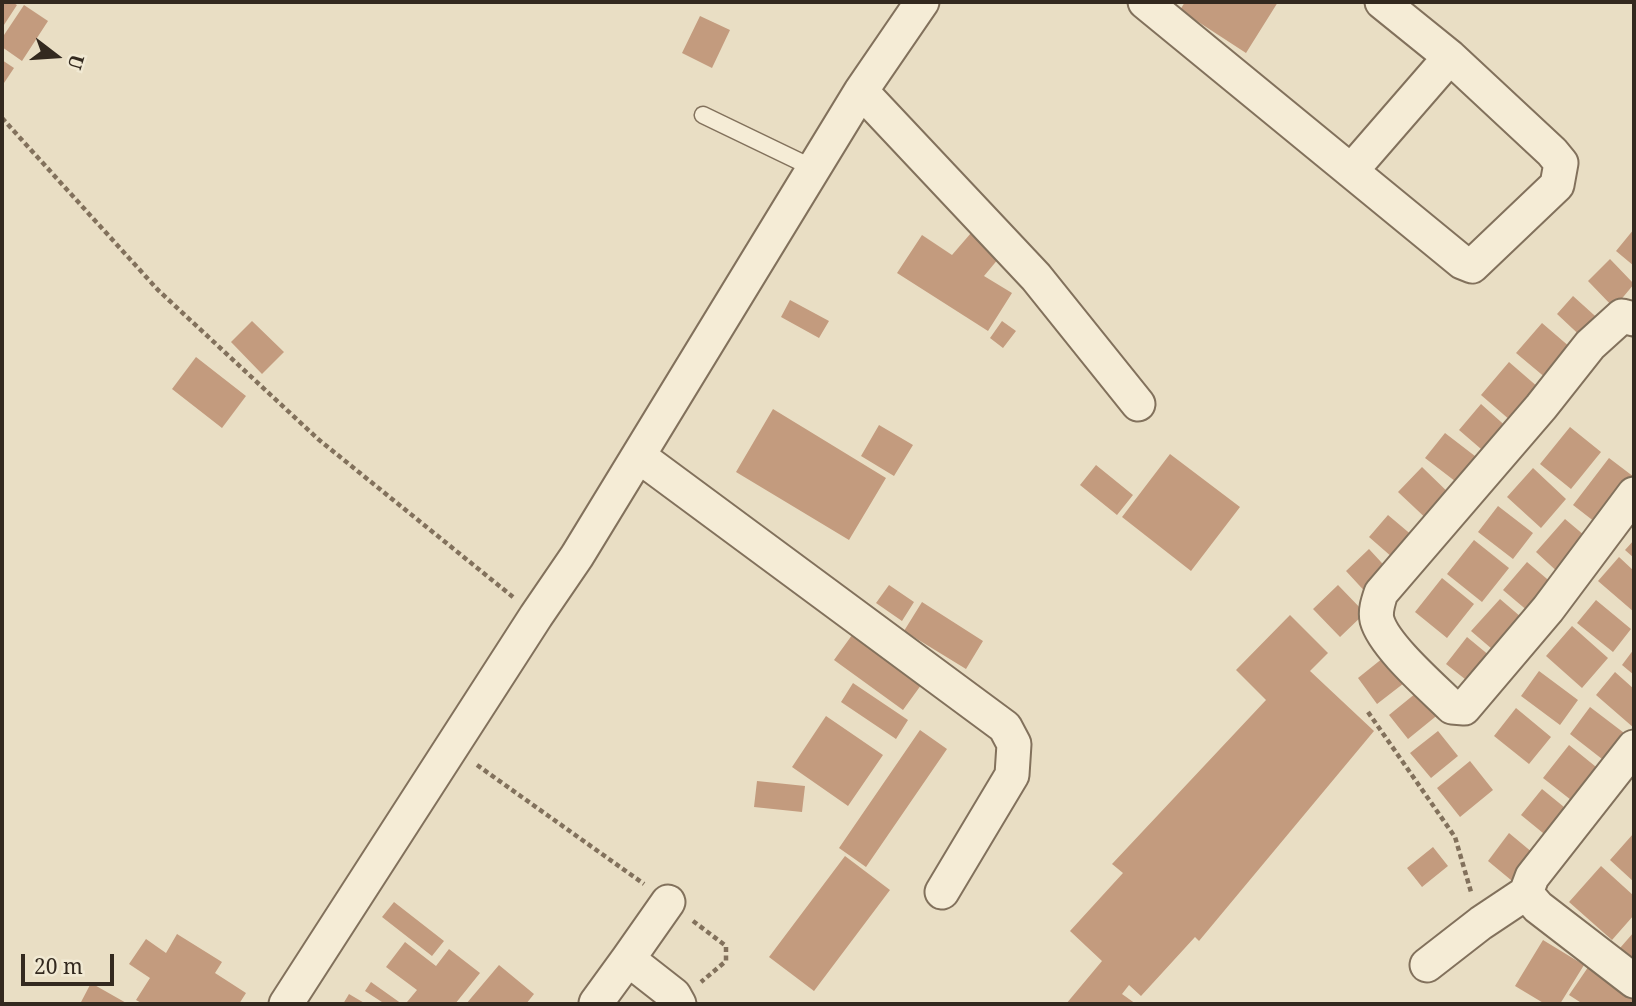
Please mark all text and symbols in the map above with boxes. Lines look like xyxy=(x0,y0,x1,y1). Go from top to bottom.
north arrow xyxy=(21,21,91,91)
text: U xyxy=(62,52,91,73)
scale bar xyxy=(24,940,117,984)
text: 20 m xyxy=(34,952,83,980)

